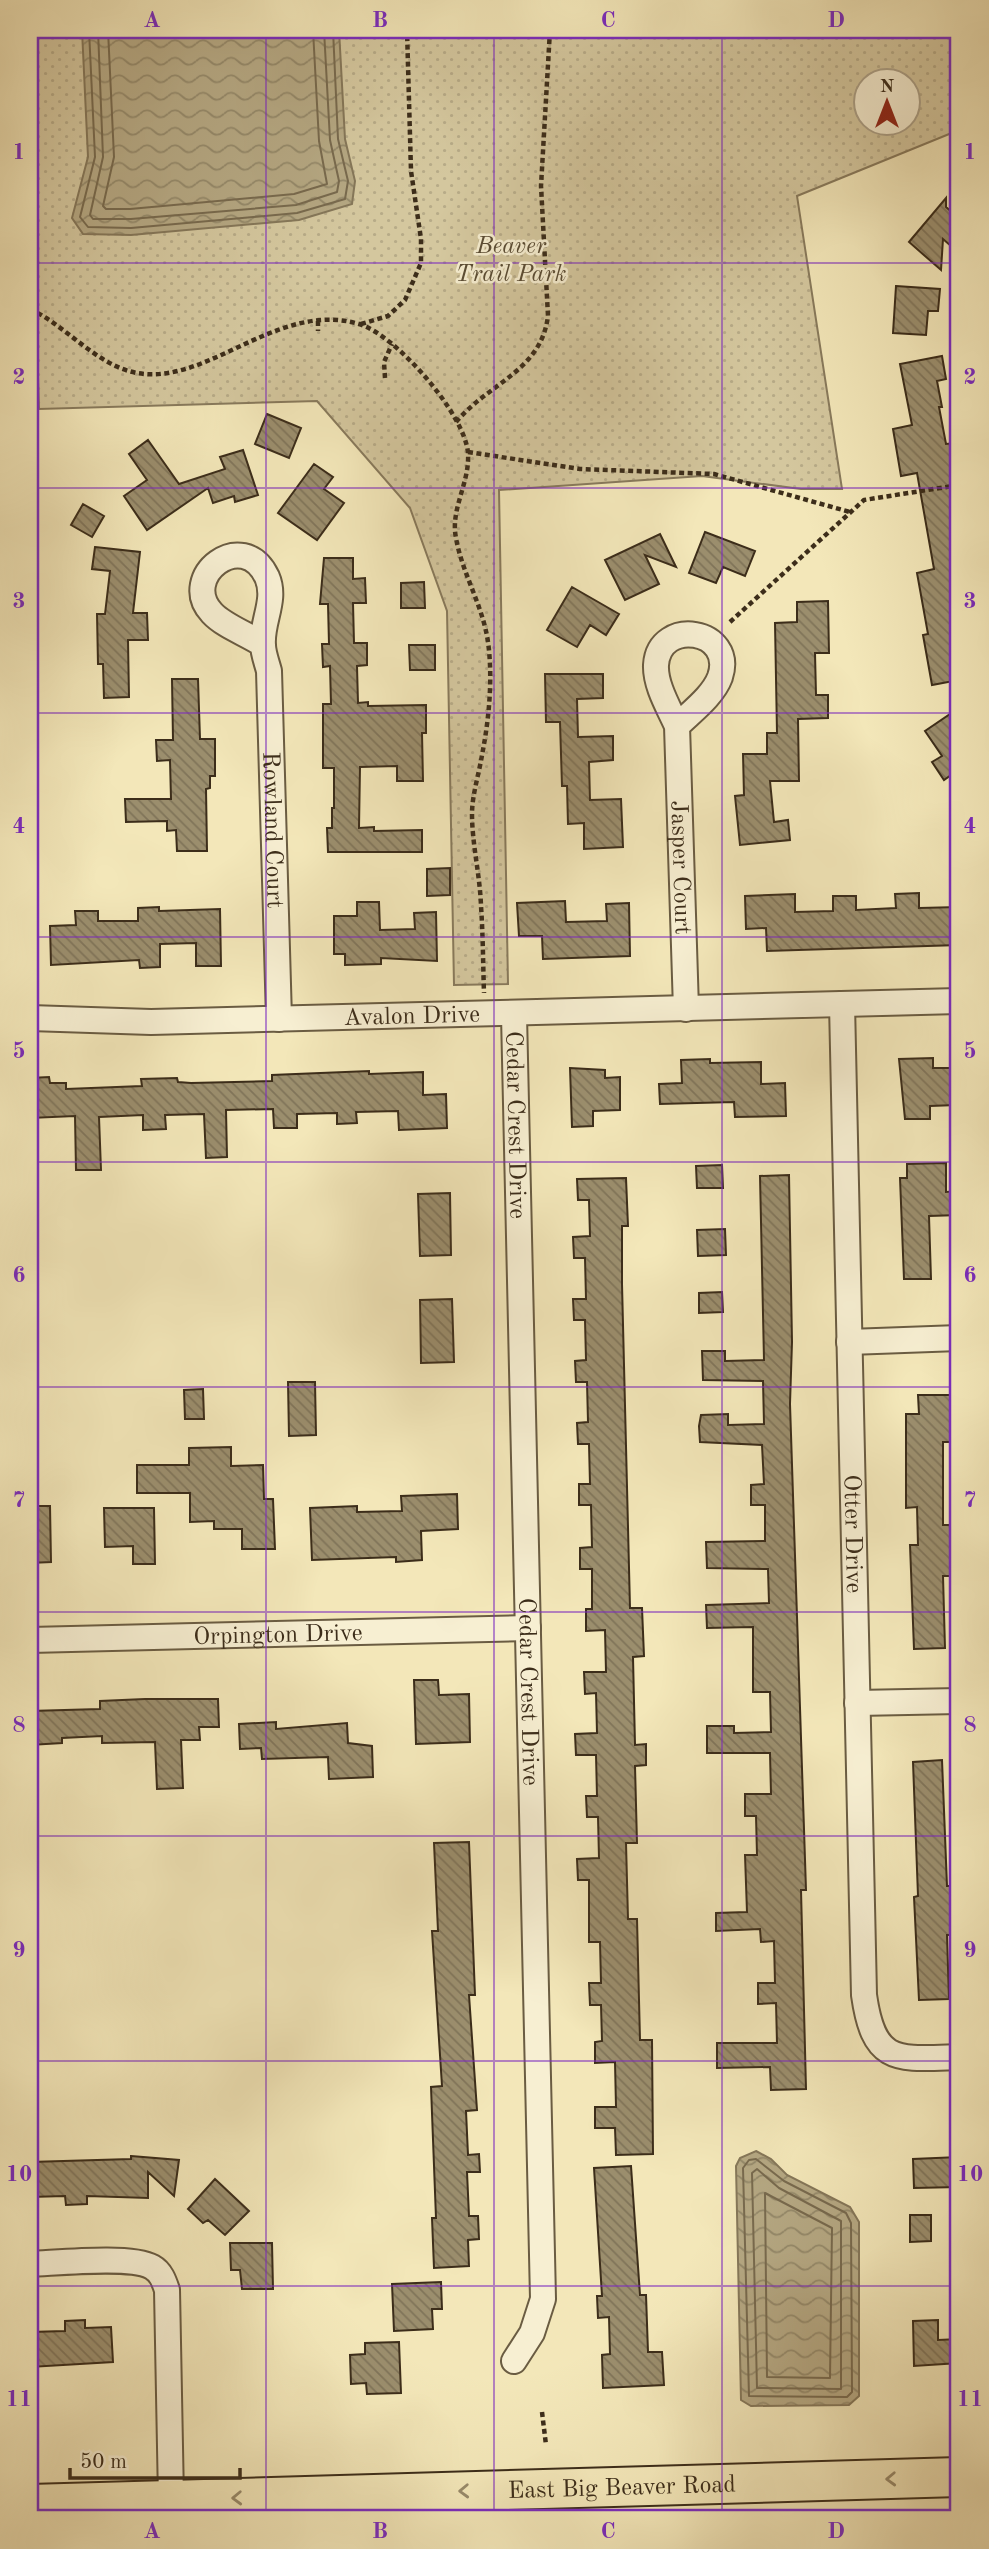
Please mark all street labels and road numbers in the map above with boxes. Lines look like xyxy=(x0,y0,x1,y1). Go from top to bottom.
street label: Rowland Court xyxy=(257,751,286,909)
street label: Jasper Court xyxy=(665,800,694,935)
street label: Avalon Drive xyxy=(343,1003,480,1031)
street label: Cedar Crest Drive xyxy=(500,1031,529,1219)
street label: Otter Drive xyxy=(838,1474,865,1594)
street label: Cedar Crest Drive xyxy=(513,1597,541,1786)
street label: Orpington Drive xyxy=(193,1622,363,1650)
street label: East Big Beaver Road xyxy=(507,2473,736,2504)

